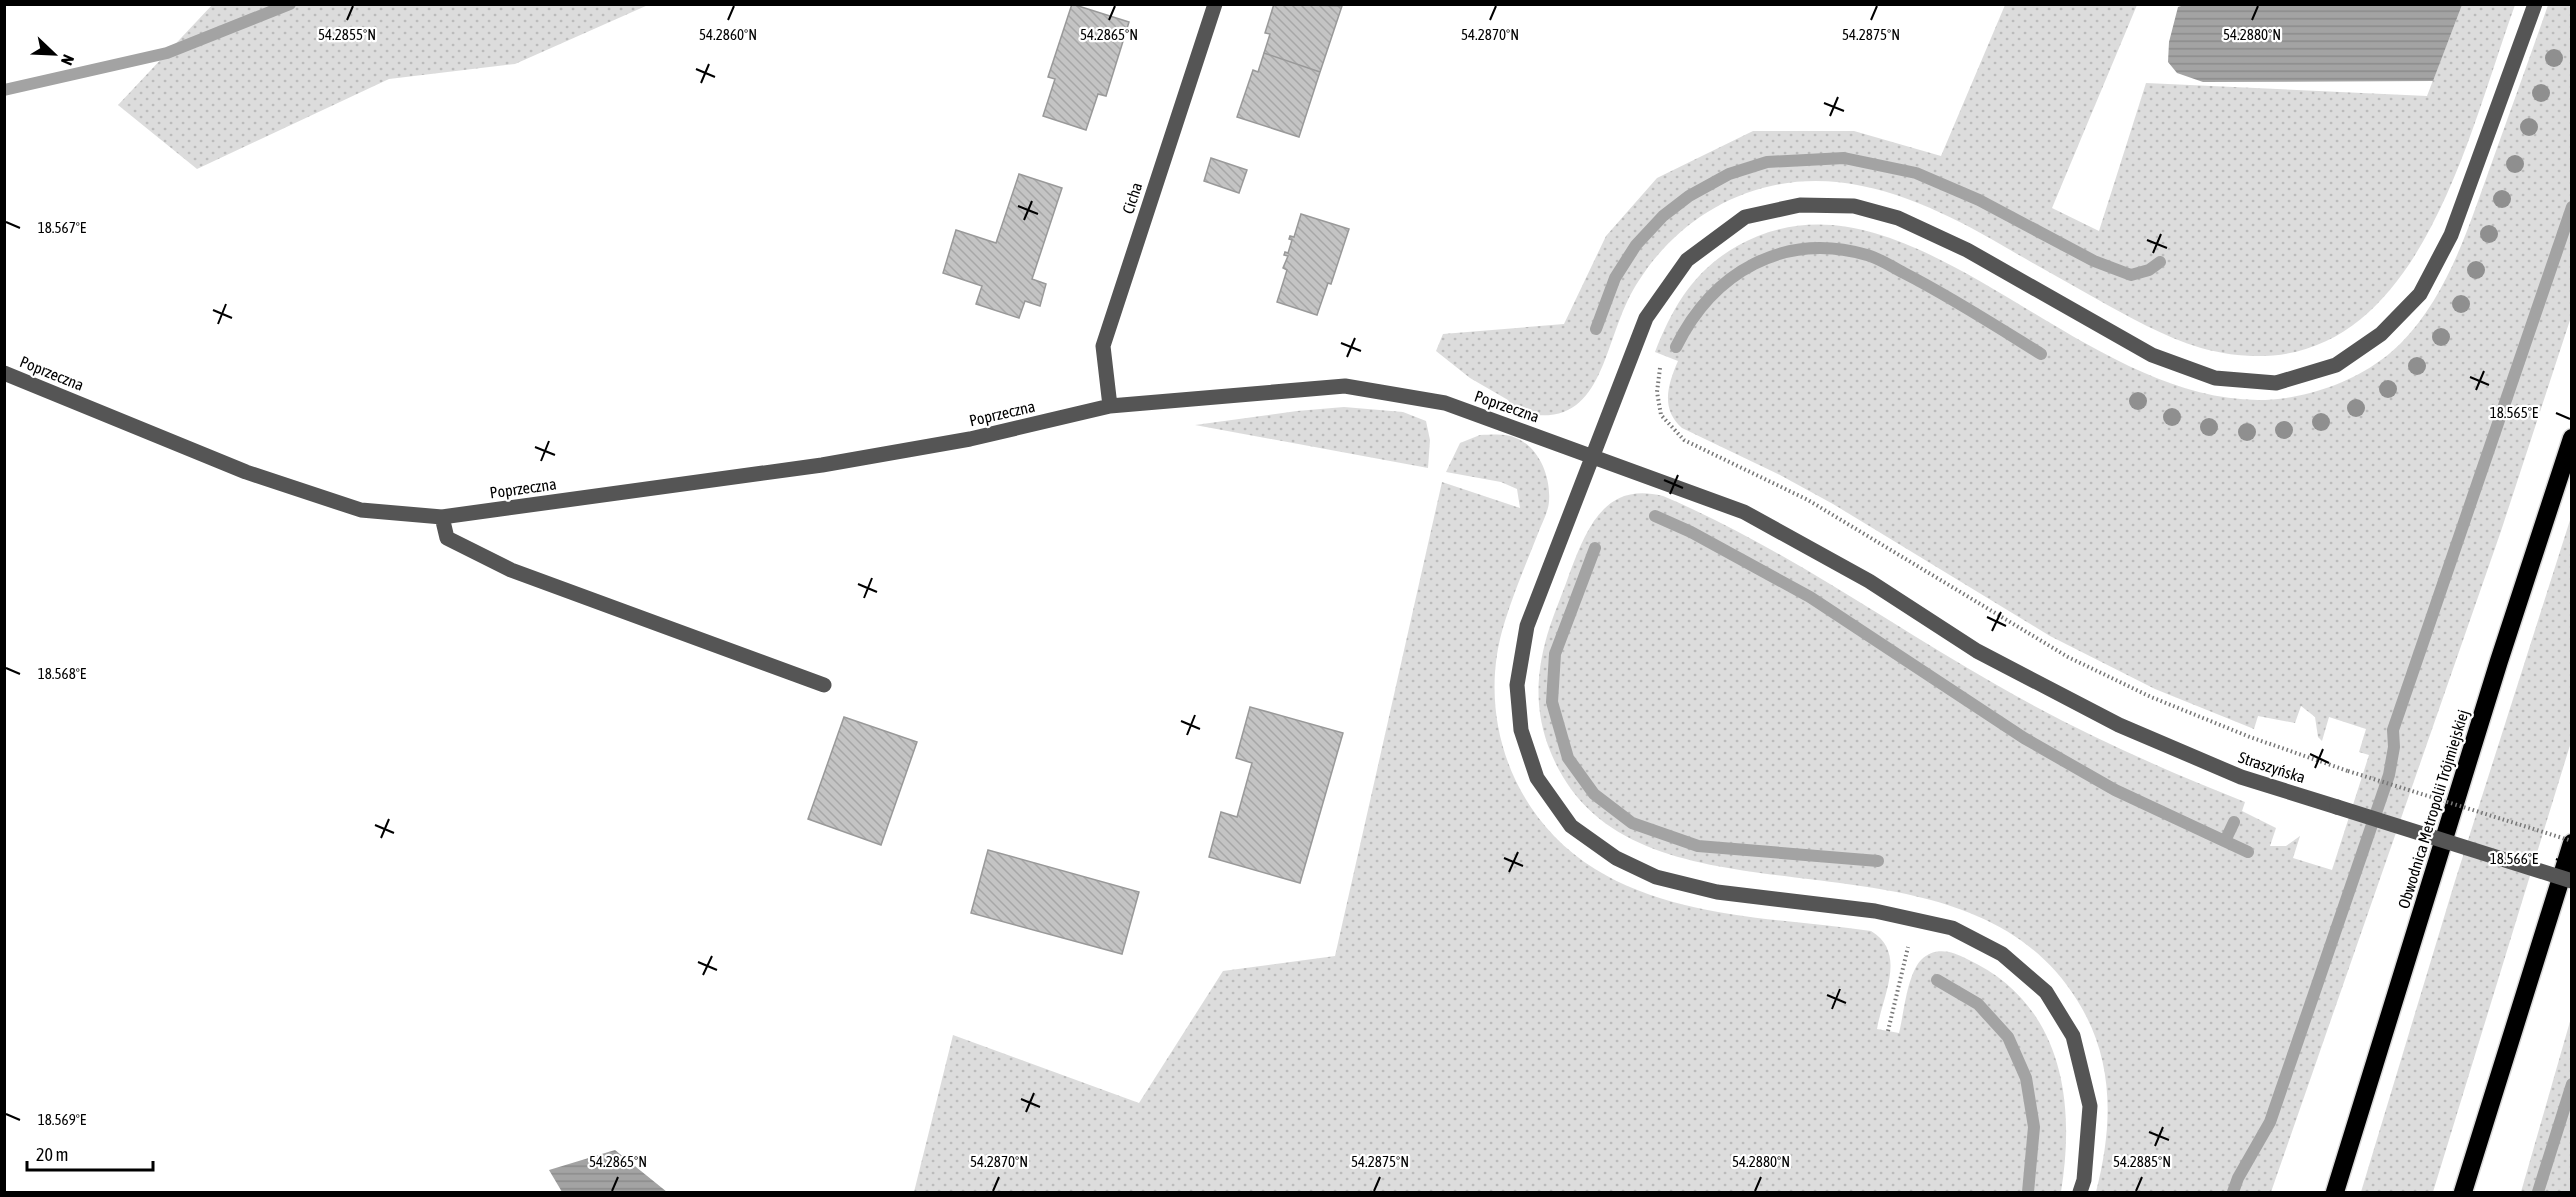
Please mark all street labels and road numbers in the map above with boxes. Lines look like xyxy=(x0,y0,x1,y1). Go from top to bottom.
street label: Cicha xyxy=(1118,180,1146,216)
street label: Poprzeczna xyxy=(17,352,87,395)
street label: Poprzeczna xyxy=(1472,387,1542,426)
street label: Poprzeczna xyxy=(967,397,1037,430)
street label: Poprzeczna xyxy=(488,474,558,503)
street label: Obwodnica Metropolii Trójmiejskiej xyxy=(2394,707,2473,911)
street label: Straszyńska xyxy=(2236,748,2308,787)

